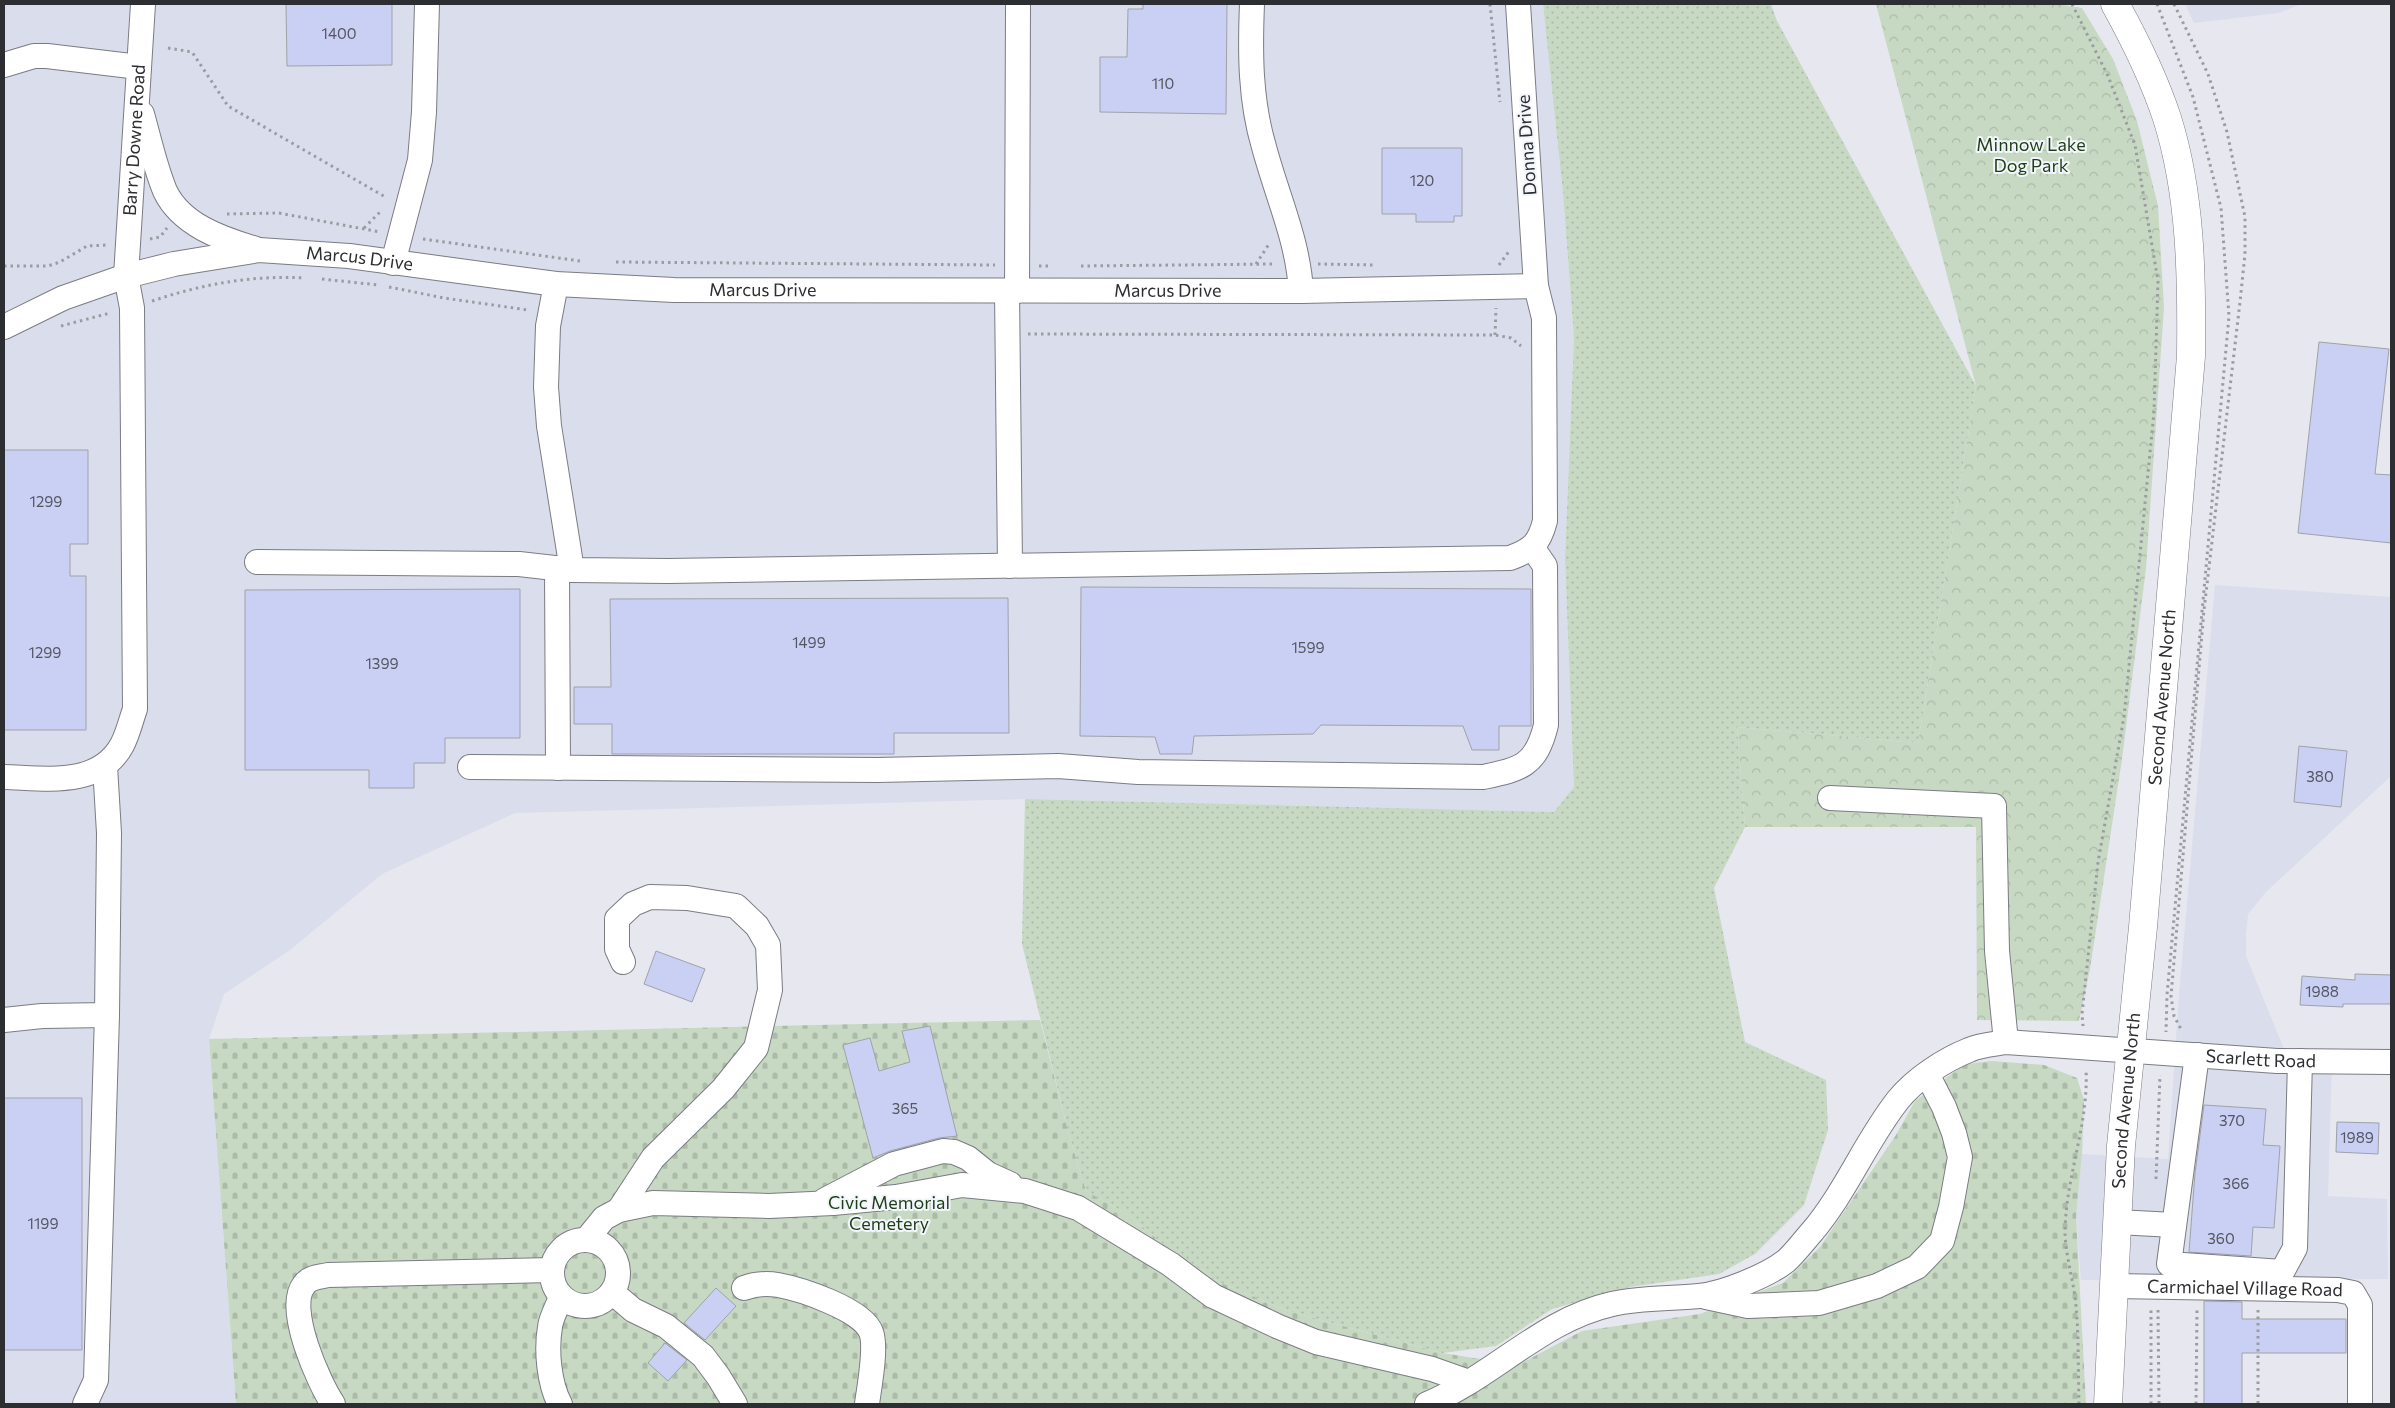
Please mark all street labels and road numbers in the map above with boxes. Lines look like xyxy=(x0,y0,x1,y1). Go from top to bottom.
street label: Barry Downe Road xyxy=(118,64,149,216)
street label: Donna Drive xyxy=(1512,94,1540,196)
street label: Marcus Drive xyxy=(305,241,414,275)
street label: Marcus Drive xyxy=(709,278,816,300)
street label: Marcus Drive xyxy=(1114,279,1221,301)
street label: Second Avenue North xyxy=(2143,608,2180,786)
street label: Second Avenue North xyxy=(2107,1011,2144,1189)
street label: Scarlett Road xyxy=(2205,1044,2316,1071)
street label: Carmichael Village Road xyxy=(2147,1275,2343,1300)

